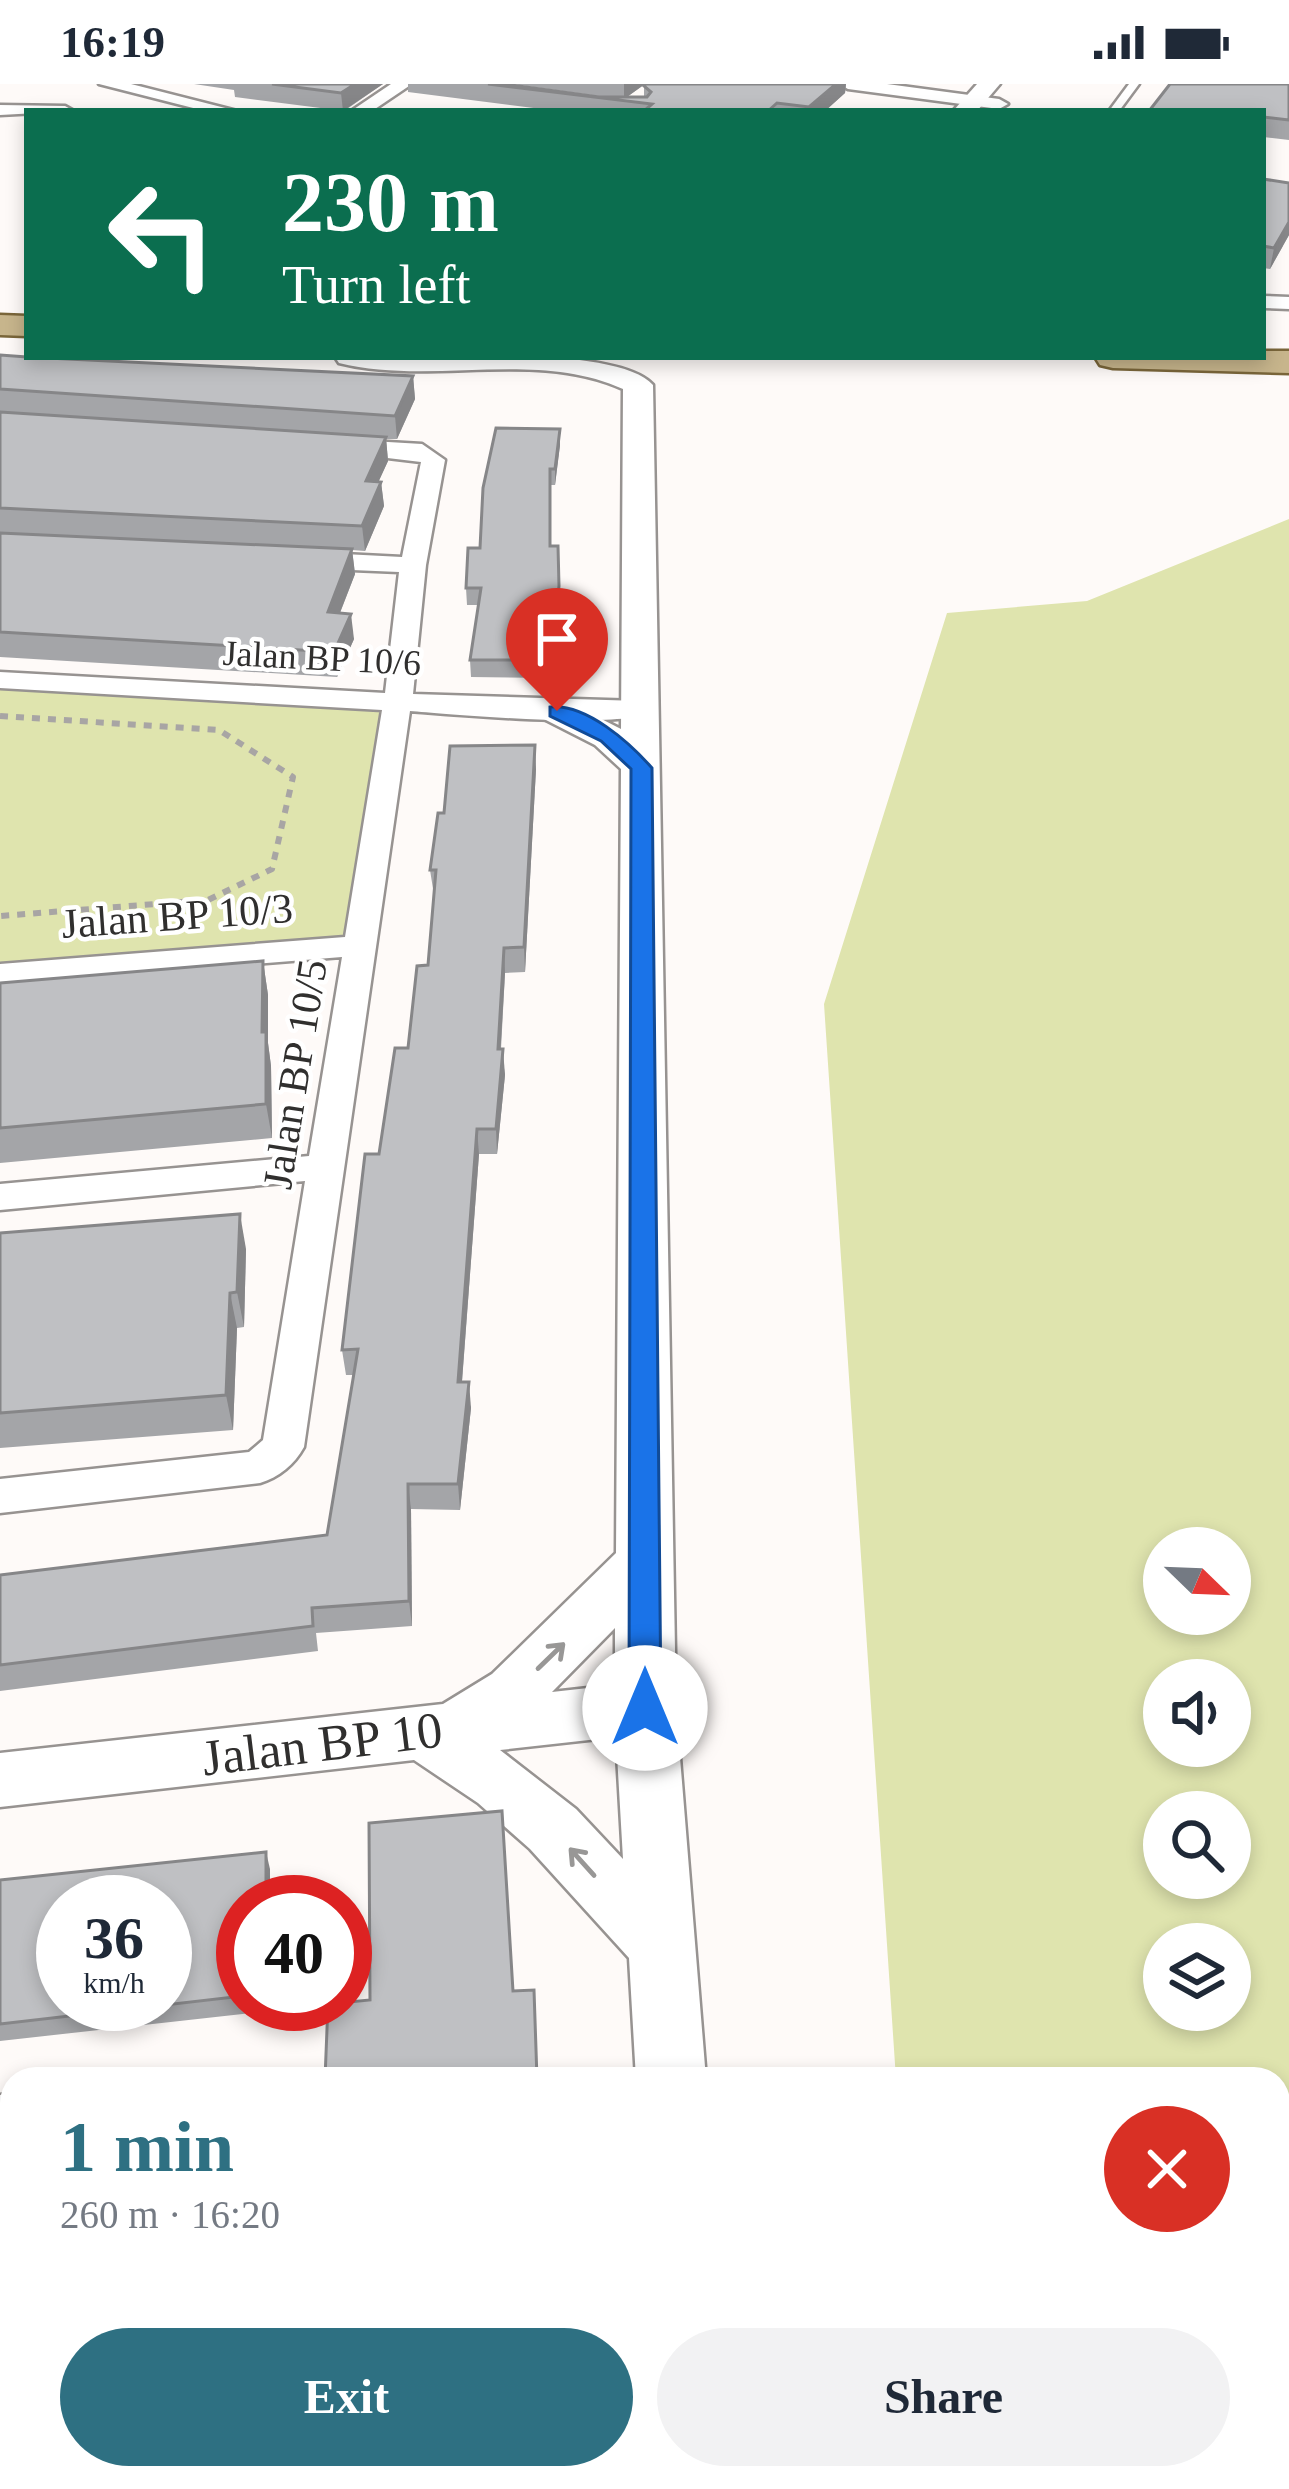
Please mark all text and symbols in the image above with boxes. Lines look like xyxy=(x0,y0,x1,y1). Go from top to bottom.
text: 16:19 xyxy=(60,17,165,67)
icon: left xyxy=(84,156,240,312)
text: 230 m xyxy=(282,156,499,249)
text: Turn left xyxy=(282,255,471,315)
pin xyxy=(506,588,608,711)
icon: arrive xyxy=(524,606,590,672)
street label: Jalan BP 10/6 xyxy=(222,633,422,683)
street label: Jalan BP 10/3 xyxy=(60,885,294,947)
street label: Jalan BP 10/5 xyxy=(254,956,336,1192)
north arrow xyxy=(1143,1527,1251,1635)
map controls xyxy=(1143,1527,1251,2031)
one-way arrow xyxy=(536,1642,565,1670)
position arrow xyxy=(582,1645,708,1771)
button: sound xyxy=(1143,1659,1251,1767)
street label: Jalan BP 10 xyxy=(199,1701,446,1787)
button: search xyxy=(1143,1791,1251,1899)
one-way arrow xyxy=(569,1847,596,1877)
speed limit sign: 40 xyxy=(216,1875,372,2031)
text: 36 xyxy=(84,1905,144,1971)
button: layers xyxy=(1143,1923,1251,2031)
text: km/h xyxy=(83,1966,145,1999)
button: close xyxy=(1104,2106,1230,2232)
text: 1 min xyxy=(60,2107,234,2187)
text: 260 m · 16:20 xyxy=(60,2193,280,2236)
button: Exit xyxy=(60,2328,633,2466)
button: Share xyxy=(657,2328,1230,2466)

